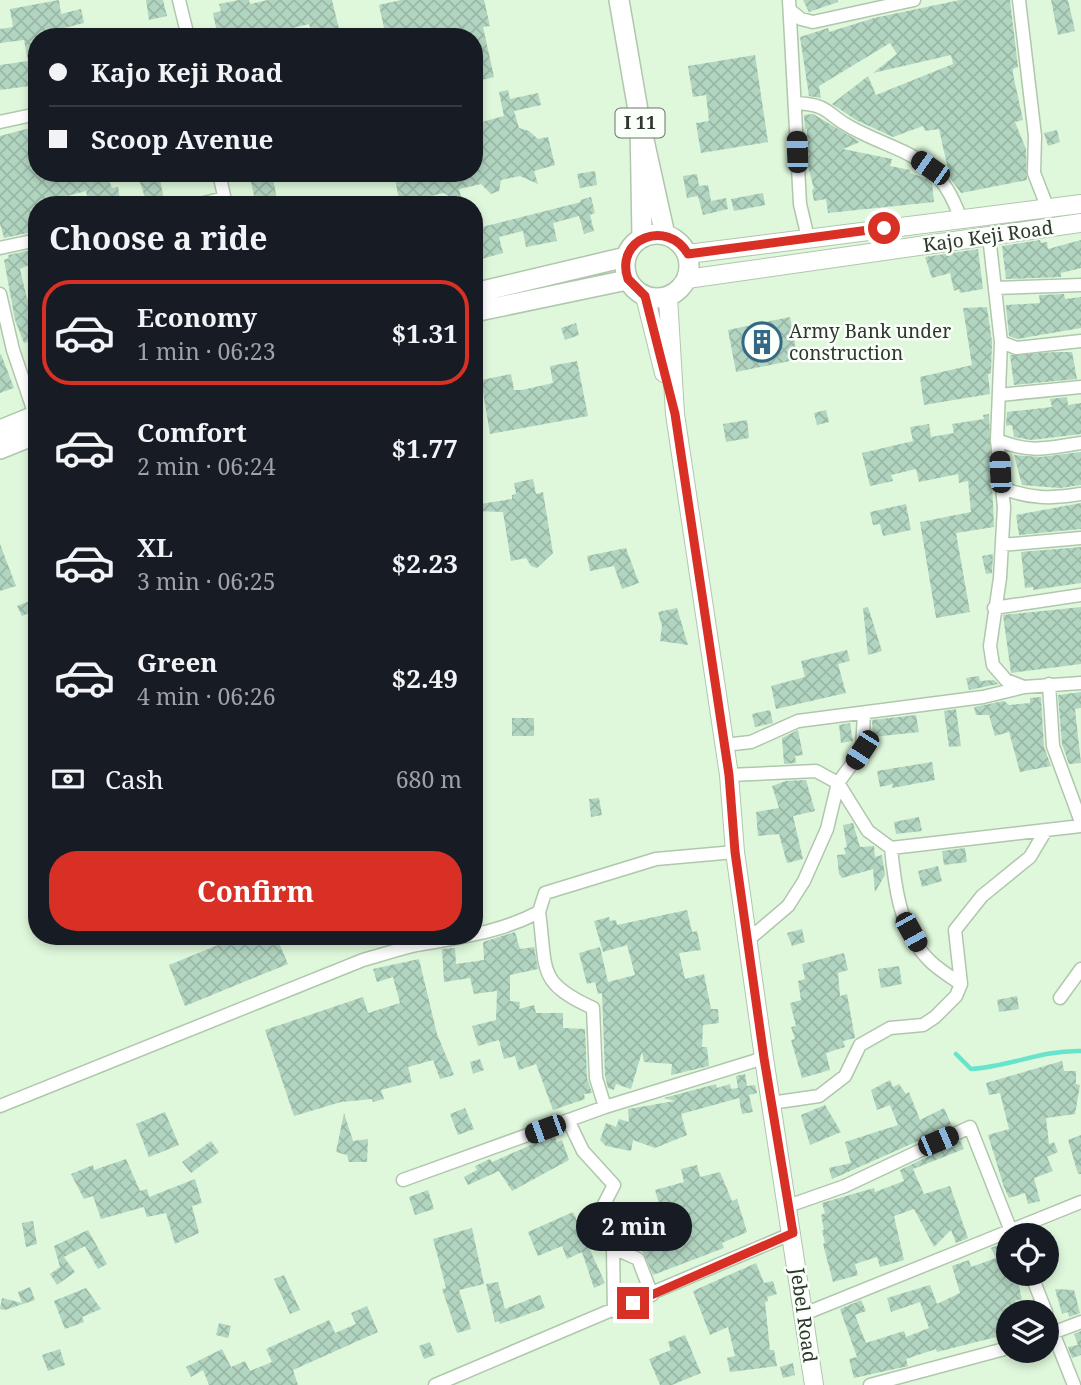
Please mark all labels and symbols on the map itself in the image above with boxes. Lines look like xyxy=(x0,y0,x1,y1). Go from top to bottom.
road number: I 11 xyxy=(616,109,664,138)
car xyxy=(786,131,809,173)
car xyxy=(907,147,954,189)
route start xyxy=(868,212,900,244)
street label: Kajo Keji Road xyxy=(921,214,1055,258)
place label: Army Bank under construction xyxy=(789,318,951,366)
building icon: Army Bank under construction xyxy=(741,321,783,363)
car xyxy=(989,450,1012,494)
car xyxy=(842,727,883,773)
car xyxy=(892,909,931,955)
car xyxy=(522,1112,569,1146)
car xyxy=(915,1123,962,1159)
callout: 2 min xyxy=(575,1202,691,1250)
street label: Jebel Road xyxy=(784,1265,824,1364)
route end xyxy=(617,1287,649,1319)

